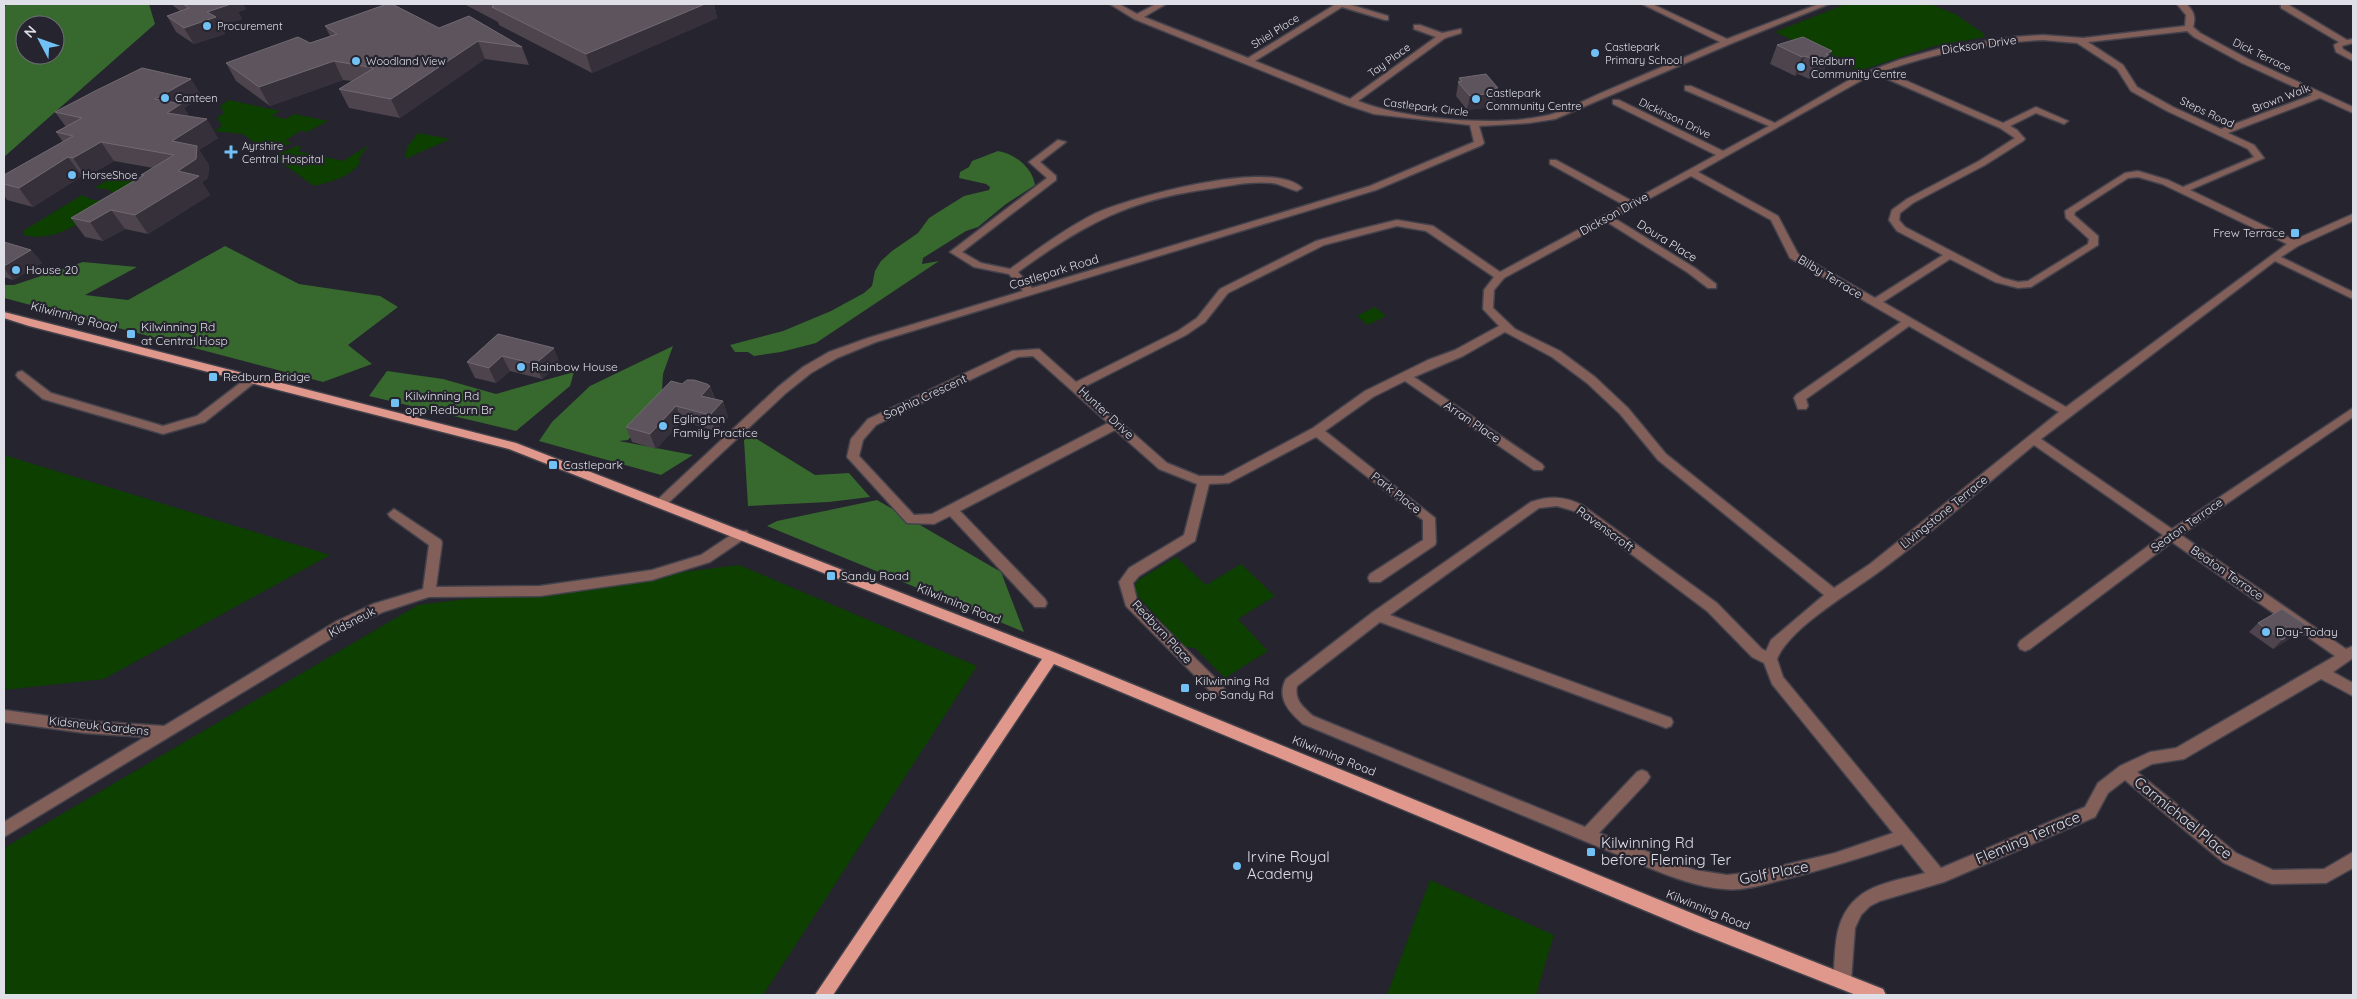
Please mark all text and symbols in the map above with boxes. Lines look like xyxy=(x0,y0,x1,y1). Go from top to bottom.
street label: Shiel Place xyxy=(1248,11,1302,51)
north arrow xyxy=(15,15,65,65)
place label: Procurement xyxy=(217,19,283,33)
marker: Procurement xyxy=(201,20,213,32)
text: N xyxy=(20,22,40,41)
street label: Dickson Drive xyxy=(1940,32,2018,57)
street label: Dick Terrace xyxy=(2230,35,2294,75)
street label: Tay Place xyxy=(1365,40,1413,80)
place label: Castlepark Primary School xyxy=(1605,40,1682,67)
marker: Castlepark Primary School xyxy=(1589,47,1601,59)
place label: Woodland View xyxy=(366,54,446,68)
place label: Redburn Community Centre xyxy=(1811,54,1907,81)
marker: Woodland View xyxy=(350,55,362,67)
marker: Redburn Community Centre xyxy=(1795,61,1807,73)
street label: Brown Walk xyxy=(2250,80,2312,115)
place label: Castlepark Community Centre xyxy=(1486,86,1582,113)
place label: Canteen xyxy=(175,91,218,105)
marker: Canteen xyxy=(159,92,171,104)
marker: Castlepark Community Centre xyxy=(1470,93,1482,105)
street label: Steps Road xyxy=(2178,93,2236,131)
street label: Castlepark Circle xyxy=(1383,95,1469,119)
street label: Dickinson Drive xyxy=(1637,95,1713,141)
place label: Ayrshire Central Hospital xyxy=(242,139,323,166)
marker: Ayrshire Central Hospital xyxy=(224,145,238,159)
place label: HorseShoe xyxy=(82,168,137,182)
marker: HorseShoe xyxy=(66,169,78,181)
street label: Dickson Drive xyxy=(1577,189,1651,238)
street label: Doura Place xyxy=(1634,216,1700,265)
place label: Frew Terrace xyxy=(2213,225,2285,240)
marker: Frew Terrace xyxy=(2289,227,2301,239)
street label: Castlepark Road xyxy=(1007,251,1100,292)
street label: Bilby Terrace xyxy=(1795,251,1865,302)
place label: House 20 xyxy=(26,262,78,277)
marker: House 20 xyxy=(10,264,22,276)
street label: Kilwinning Road xyxy=(29,298,119,335)
place label: Kilwinning Rd at Central Hosp xyxy=(141,319,228,348)
marker: Kilwinning Rd at Central Hosp xyxy=(125,328,137,340)
place label: Rainbow House xyxy=(531,359,618,374)
marker: Rainbow House xyxy=(515,361,527,373)
place label: Redburn Bridge xyxy=(223,369,310,384)
marker: Redburn Bridge xyxy=(207,371,219,383)
street label: Sophia Crescent xyxy=(881,371,969,422)
street label: Hunter Drive xyxy=(1076,383,1137,442)
place label: Kilwinning Rd opp Redburn Br xyxy=(405,388,494,417)
marker: Kilwinning Rd opp Redburn Br xyxy=(389,397,401,409)
street label: Arran Place xyxy=(1441,397,1503,446)
place label: Eglington Family Practice xyxy=(673,411,758,440)
marker: Eglington Family Practice xyxy=(657,420,669,432)
place label: Castlepark xyxy=(563,457,623,472)
marker: Castlepark xyxy=(547,459,559,471)
street label: Park Place xyxy=(1368,469,1424,517)
street label: Livingstone Terrace xyxy=(1897,472,1991,551)
street label: Seaton Terrace xyxy=(2148,494,2226,555)
street label: Ravenscroft xyxy=(1574,503,1637,554)
street label: Beaton Terrace xyxy=(2188,542,2267,603)
place label: Sandy Road xyxy=(841,568,909,583)
marker: Sandy Road xyxy=(825,570,837,582)
street label: Kilwinning Road xyxy=(915,580,1003,627)
street label: Redburn Place xyxy=(1129,597,1196,667)
street label: Kidsneuk xyxy=(326,603,378,640)
place label: Day-Today xyxy=(2276,624,2338,639)
marker: Day-Today xyxy=(2260,626,2272,638)
place label: Kilwinning Rd opp Sandy Rd xyxy=(1195,673,1274,702)
marker: Kilwinning Rd opp Sandy Rd xyxy=(1179,682,1191,694)
street label: Kidsneuk Gardens xyxy=(48,713,150,738)
street label: Kilwinning Road xyxy=(1290,732,1378,779)
street label: Carmichael Place xyxy=(2130,772,2236,863)
street label: Fleming Terrace xyxy=(1973,807,2083,868)
place label: Kilwinning Rd before Fleming Ter xyxy=(1601,833,1731,869)
marker: Kilwinning Rd before Fleming Ter xyxy=(1585,846,1597,858)
place label: Irvine Royal Academy xyxy=(1247,847,1330,883)
street label: Golf Place xyxy=(1738,856,1810,889)
marker: Irvine Royal Academy xyxy=(1231,860,1243,872)
street label: Kilwinning Road xyxy=(1664,886,1752,933)

